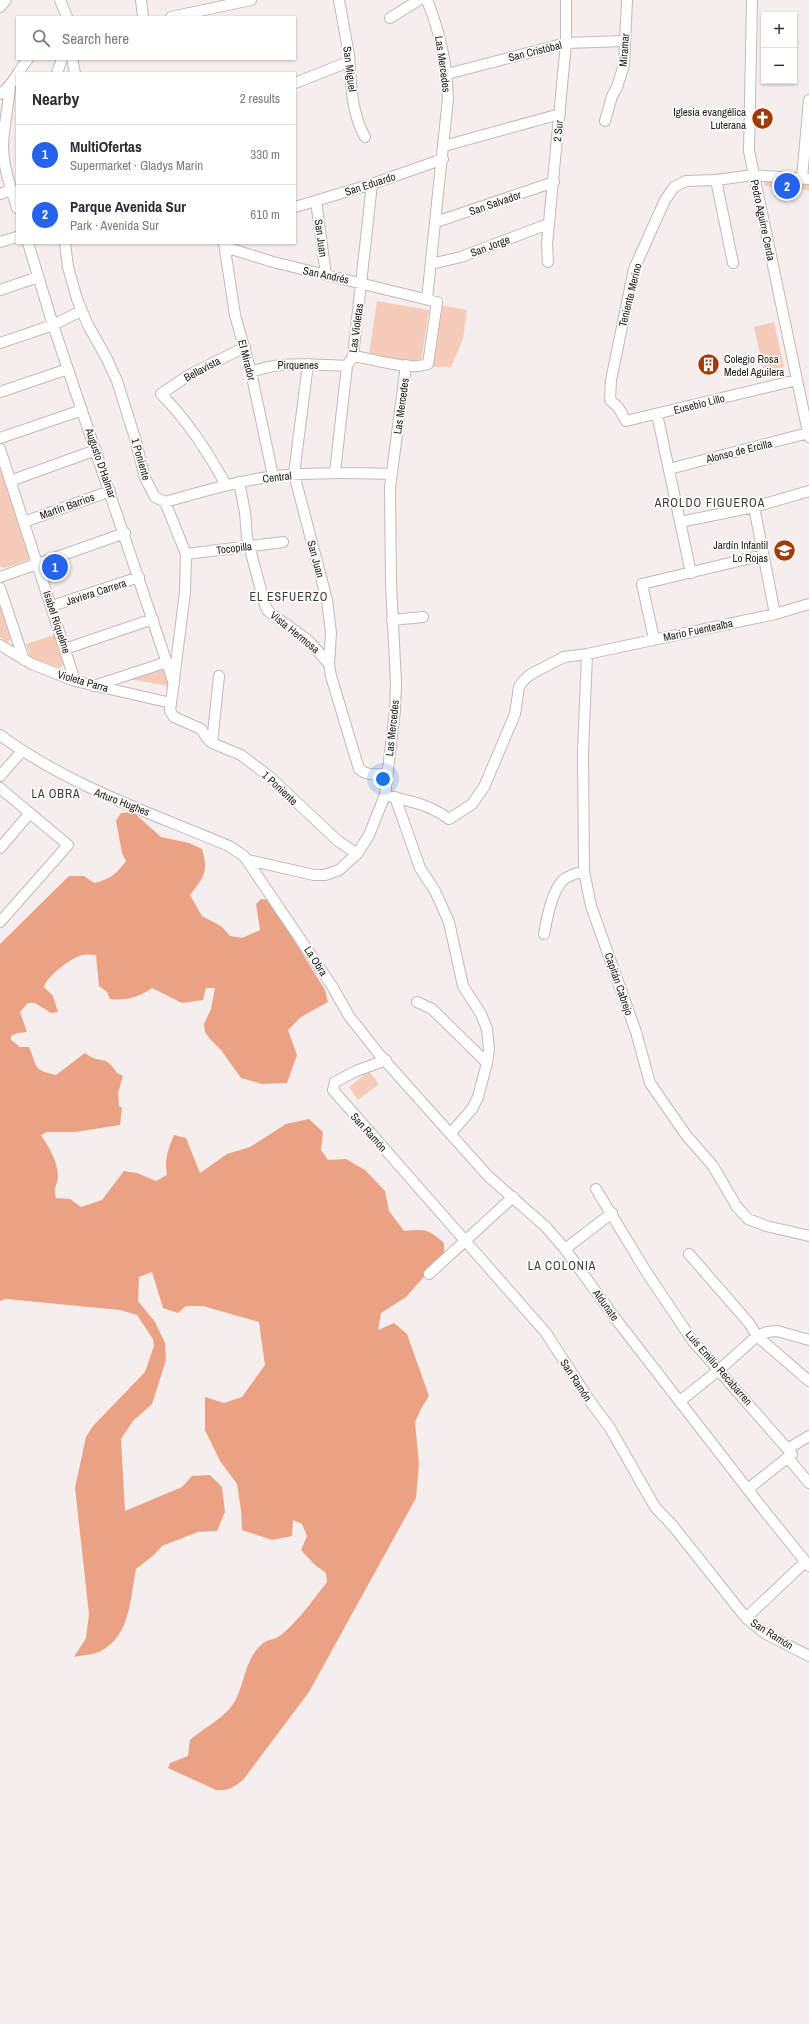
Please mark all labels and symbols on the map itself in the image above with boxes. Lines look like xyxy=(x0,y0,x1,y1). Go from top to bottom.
street label: Miramar xyxy=(616,33,632,67)
street label: Las Mercedes xyxy=(432,35,454,94)
street label: San Cristóbal xyxy=(507,38,563,64)
street label: San Miguel xyxy=(340,45,360,93)
place label: Iglesia evangélica Luterana xyxy=(673,105,746,132)
church icon: Iglesia evangélica Luterana xyxy=(749,105,775,131)
street label: 2 Sur xyxy=(550,120,566,142)
street label: San Eduardo xyxy=(343,169,397,199)
pin: 2 xyxy=(774,171,800,201)
street label: Pedro Aguirre Cerda xyxy=(748,178,778,262)
street label: San Salvador xyxy=(467,188,523,218)
street label: San Juan xyxy=(311,218,331,258)
street label: San Jorge xyxy=(468,232,512,260)
street label: Teniente Merino xyxy=(615,262,645,328)
street label: San Andrés xyxy=(302,263,351,287)
street label: Las Violetas xyxy=(346,302,366,353)
street label: El Mirador xyxy=(235,338,259,382)
building icon: Colegio Rosa Medel Aguilera xyxy=(696,352,722,378)
place label: Colegio Rosa Medel Aguilera xyxy=(724,352,784,379)
street label: Bellavista xyxy=(181,354,223,384)
street label: Pirquenes xyxy=(277,358,319,372)
street label: Las Mercedes xyxy=(390,376,412,435)
street label: Eusebio Lillo xyxy=(672,391,726,417)
street label: Augusto D'Halmar xyxy=(82,425,119,500)
street label: 1 Poniente xyxy=(128,436,154,482)
street label: Alonso de Ercilla xyxy=(703,436,774,466)
street label: Central xyxy=(262,468,292,486)
street label: Martín Barrios xyxy=(38,489,97,522)
district label: AROLDO FIGUEROA xyxy=(654,495,765,511)
place label: Jardín Infantil Lo Rojas xyxy=(713,538,768,565)
school or university icon: Jardín Infantil Lo Rojas xyxy=(771,538,797,564)
street label: Tocopilla xyxy=(215,539,253,557)
street label: San Juan xyxy=(304,539,328,579)
pin: 1 xyxy=(42,552,68,582)
street label: Javiera Carrera xyxy=(64,576,128,608)
street label: Isabel Riquelme xyxy=(40,589,74,655)
district label: EL ESFUERZO xyxy=(250,589,329,605)
street label: Vista Hermosa xyxy=(267,608,323,656)
street label: Mario Fuentealba xyxy=(662,616,734,644)
street label: Violeta Parra xyxy=(56,667,110,695)
street label: Las Mercedes xyxy=(382,699,402,757)
street label: 1 Poniente xyxy=(259,768,301,808)
your location xyxy=(373,769,393,789)
street label: Arturo Hughes xyxy=(91,785,152,819)
district label: LA OBRA xyxy=(31,786,81,802)
street label: La Obra xyxy=(301,944,331,978)
street label: Capitán Cabrejo xyxy=(602,951,636,1017)
street label: San Ramón xyxy=(348,1110,390,1154)
district label: LA COLONIA xyxy=(528,1258,596,1274)
street label: Aldunate xyxy=(589,1286,622,1324)
street label: Luis Emilio Recabarren xyxy=(683,1328,755,1408)
street label: San Ramón xyxy=(557,1356,595,1404)
street label: San Ramón xyxy=(748,1615,796,1653)

